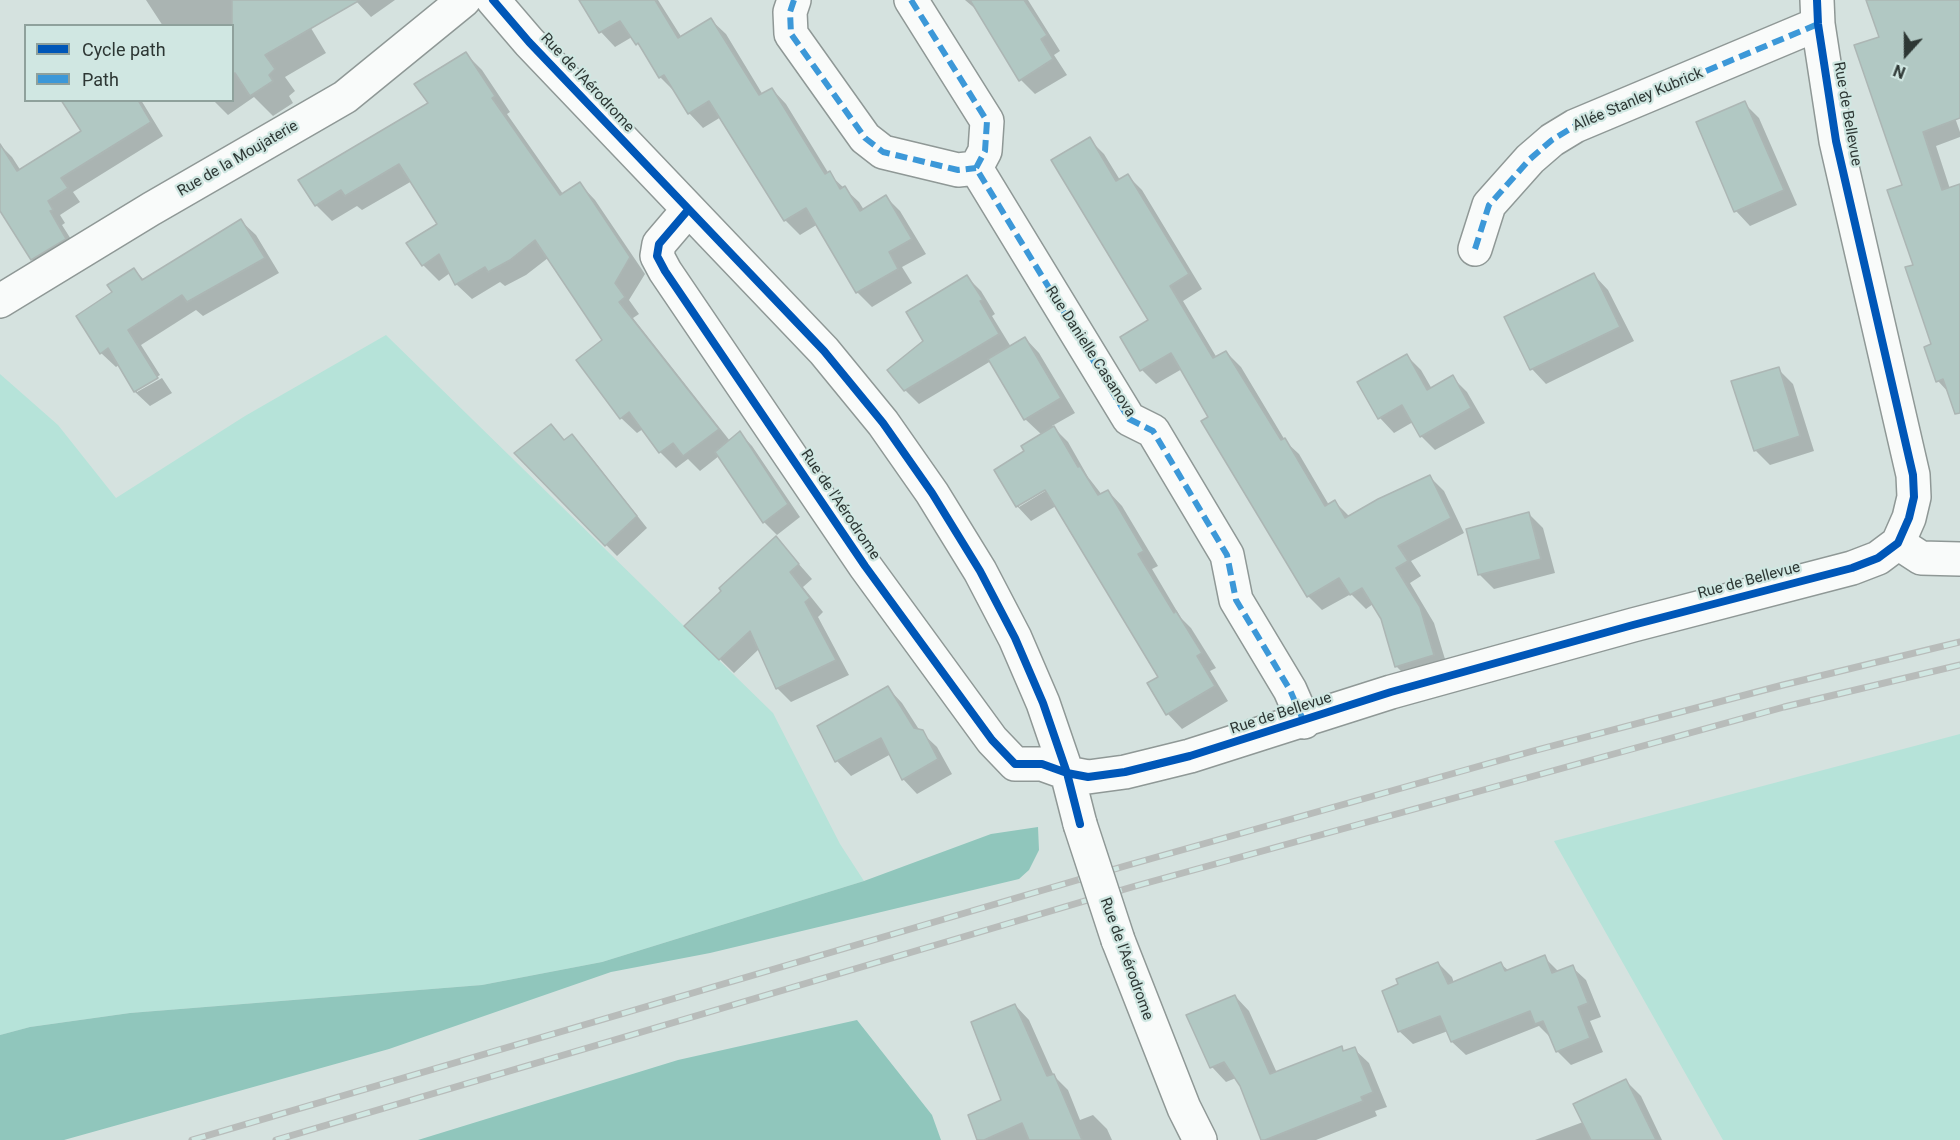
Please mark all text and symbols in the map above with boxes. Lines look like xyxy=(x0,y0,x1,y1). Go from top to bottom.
legend xyxy=(24,24,234,102)
north arrow xyxy=(1876,24,1936,84)
street label: Rue de l'Aérodrome xyxy=(536,30,638,136)
text: Cycle path xyxy=(82,39,166,60)
text: N xyxy=(1891,60,1908,82)
street label: Rue de Bellevue xyxy=(1829,61,1865,167)
street label: Allée Stanley Kubrick xyxy=(1570,64,1706,136)
text: Path xyxy=(82,69,119,90)
street label: Rue de la Moujaterie xyxy=(175,117,301,201)
street label: Rue Danielle Casanova xyxy=(1041,283,1139,421)
street label: Rue de l'Aérodrome xyxy=(796,446,884,564)
street label: Rue de Bellevue xyxy=(1696,559,1802,603)
street label: Rue de Bellevue xyxy=(1228,689,1334,739)
street label: Rue de l'Aérodrome xyxy=(1095,895,1157,1023)

